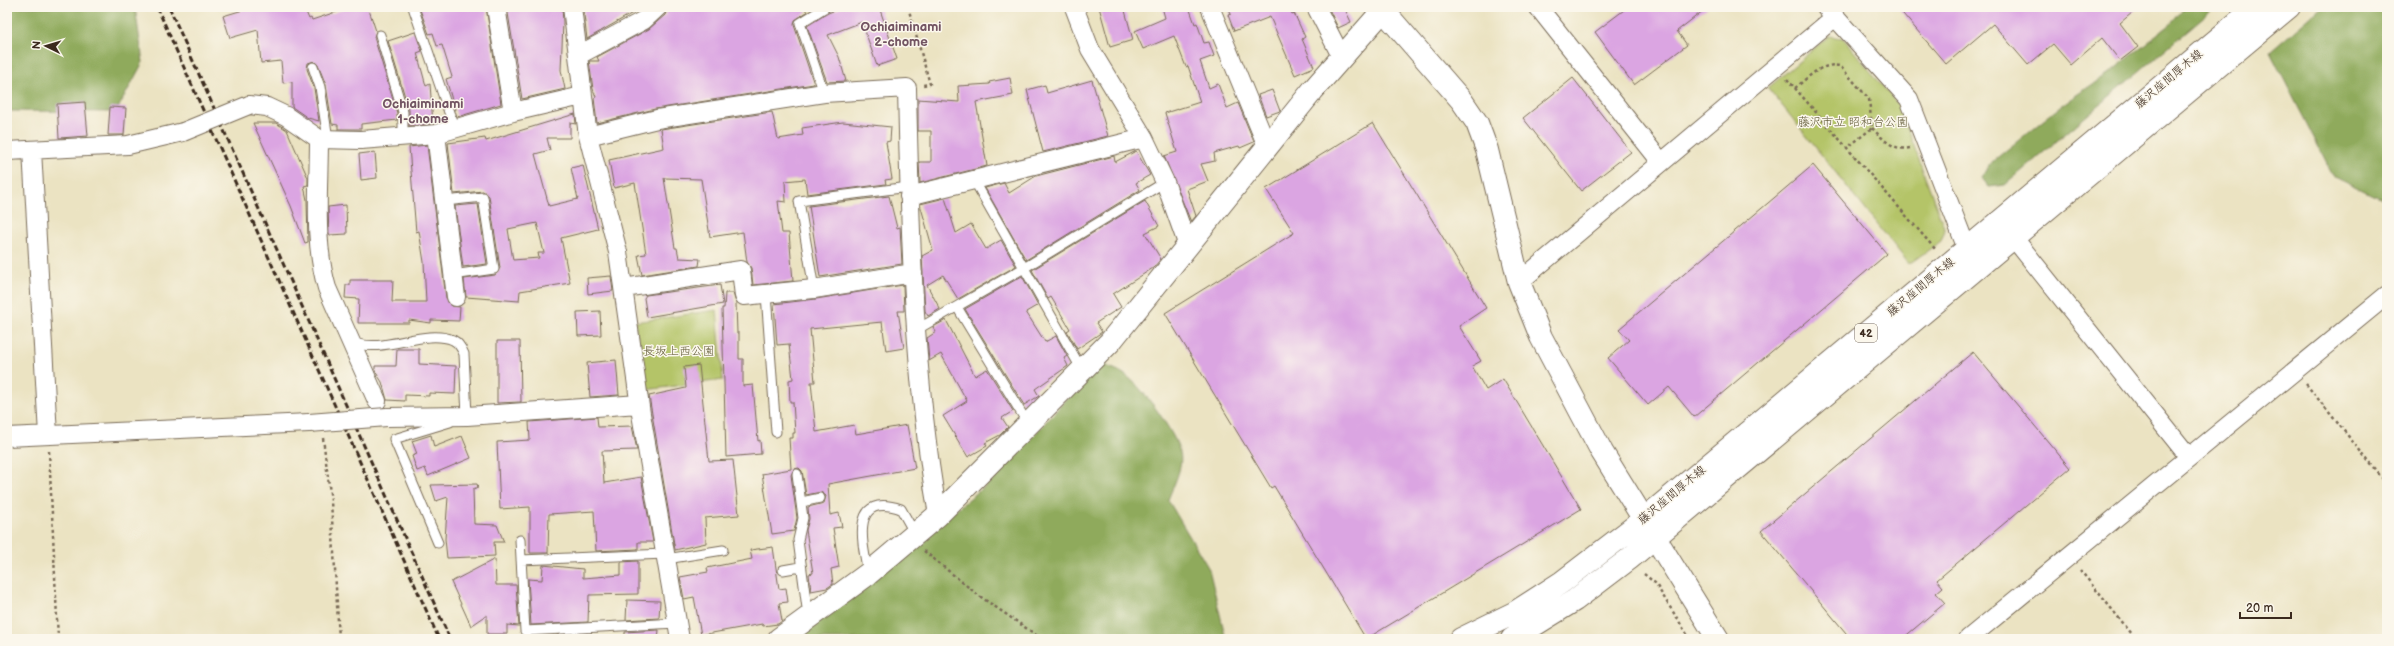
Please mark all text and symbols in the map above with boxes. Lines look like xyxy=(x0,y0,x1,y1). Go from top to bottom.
district label: Ochiaiminami 2-chome xyxy=(861,19,941,50)
north arrow xyxy=(26,26,66,66)
text: N xyxy=(30,40,43,50)
street label: 藤沢座間厚木線 xyxy=(2132,46,2206,112)
district label: Ochiaiminami 1-chome xyxy=(383,96,463,127)
park label: 藤沢市立 昭和台公園 xyxy=(1797,115,1909,130)
street label: 藤沢座間厚木線 xyxy=(1884,254,1958,320)
road number: 42 xyxy=(1855,324,1877,342)
park label: 長坂上西公園 xyxy=(643,344,715,359)
street label: 藤沢座間厚木線 xyxy=(1635,462,1709,528)
scale bar xyxy=(2240,594,2291,620)
text: 20 m xyxy=(2246,601,2273,616)

